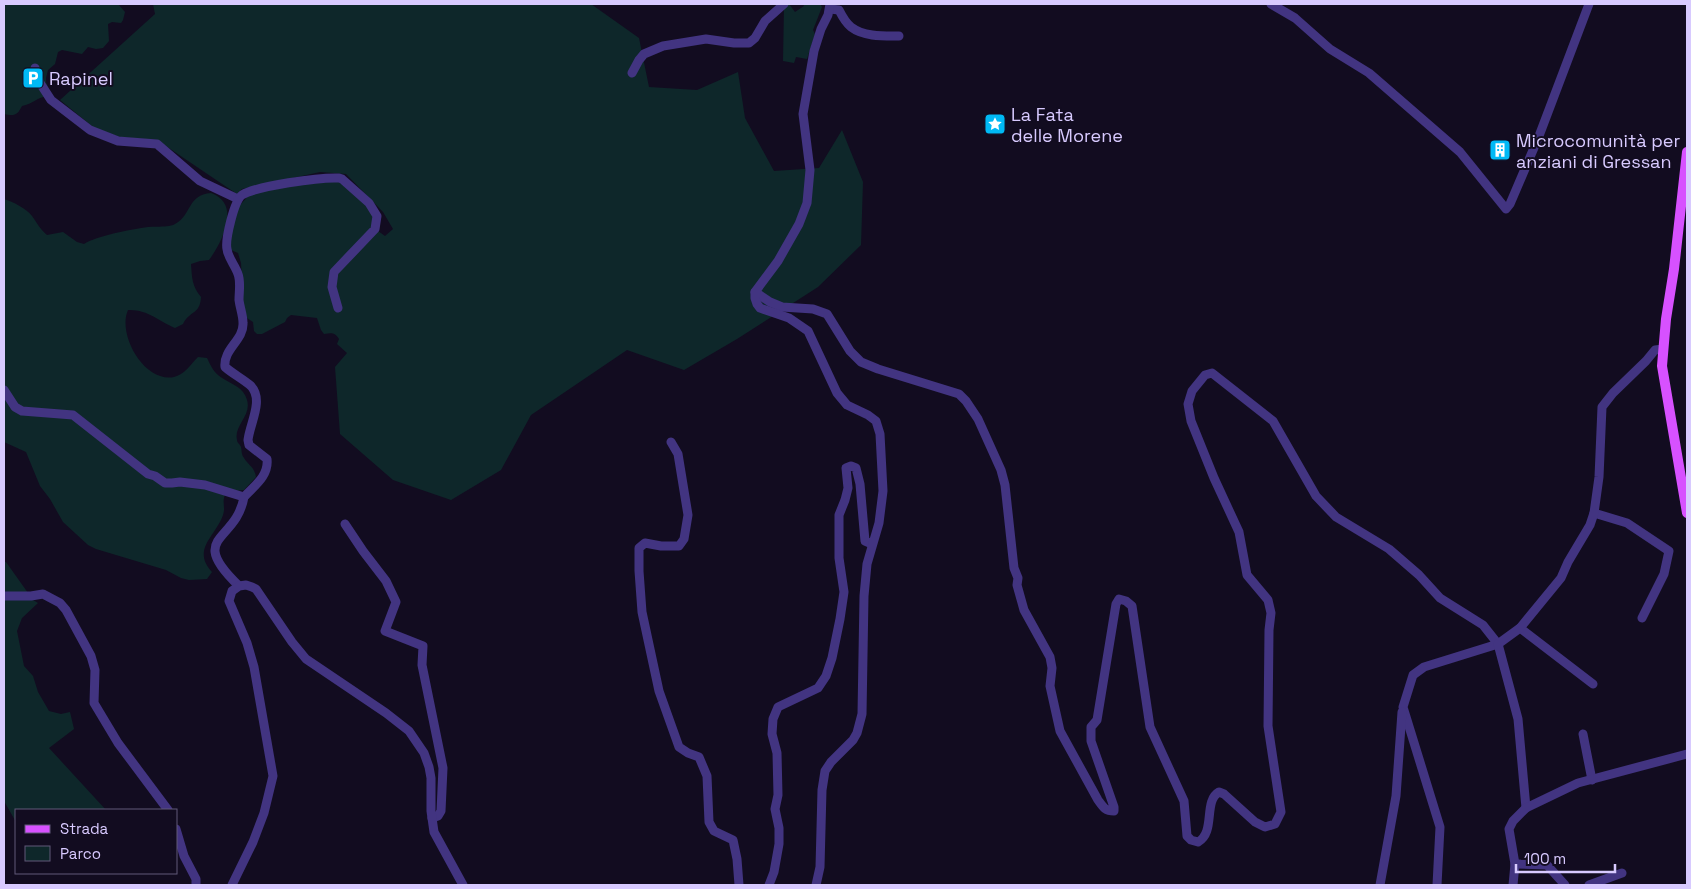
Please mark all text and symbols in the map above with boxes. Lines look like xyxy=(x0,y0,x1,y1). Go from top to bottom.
parking icon: Rapinel xyxy=(21,66,45,90)
place label: Rapinel xyxy=(49,67,113,90)
place label: La Fata delle Morene xyxy=(1011,103,1123,147)
place icon: La Fata delle Morene xyxy=(983,112,1007,136)
place label: Microcomunità per anziani di Gressan xyxy=(1516,129,1680,173)
building icon: Microcomunità per anziani di Gressan xyxy=(1488,138,1512,162)
legend xyxy=(15,809,178,874)
text: Strada xyxy=(60,819,109,838)
scale bar xyxy=(1516,842,1615,874)
text: Parco xyxy=(60,844,101,863)
text: 100 m xyxy=(1524,849,1566,868)

